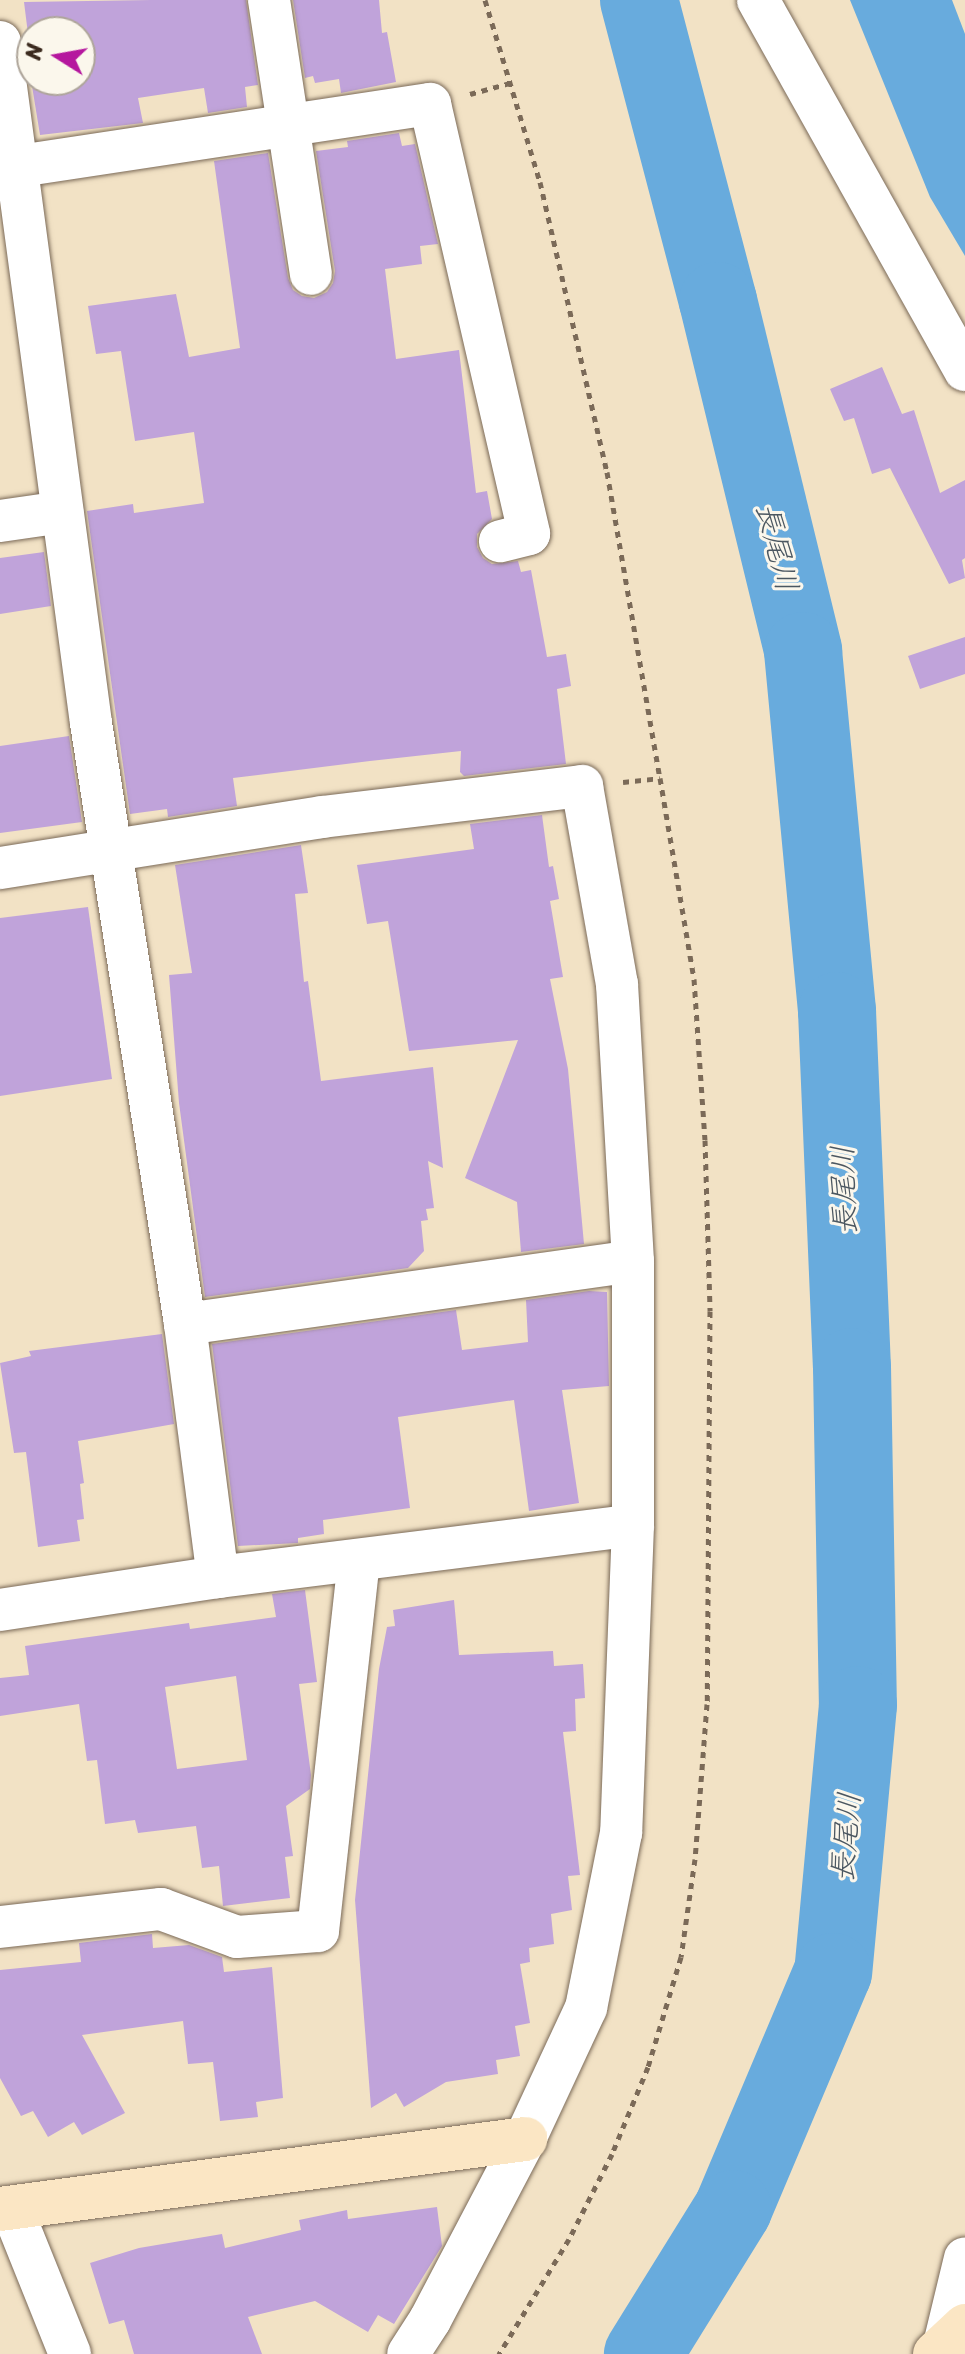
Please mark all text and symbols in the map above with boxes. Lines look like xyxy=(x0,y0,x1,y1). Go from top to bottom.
north arrow xyxy=(16,16,96,96)
text: N xyxy=(13,41,55,63)
water label: 長尾川 xyxy=(749,499,805,595)
water label: 長尾川 xyxy=(824,1144,864,1236)
water label: 長尾川 xyxy=(824,1791,868,1883)

